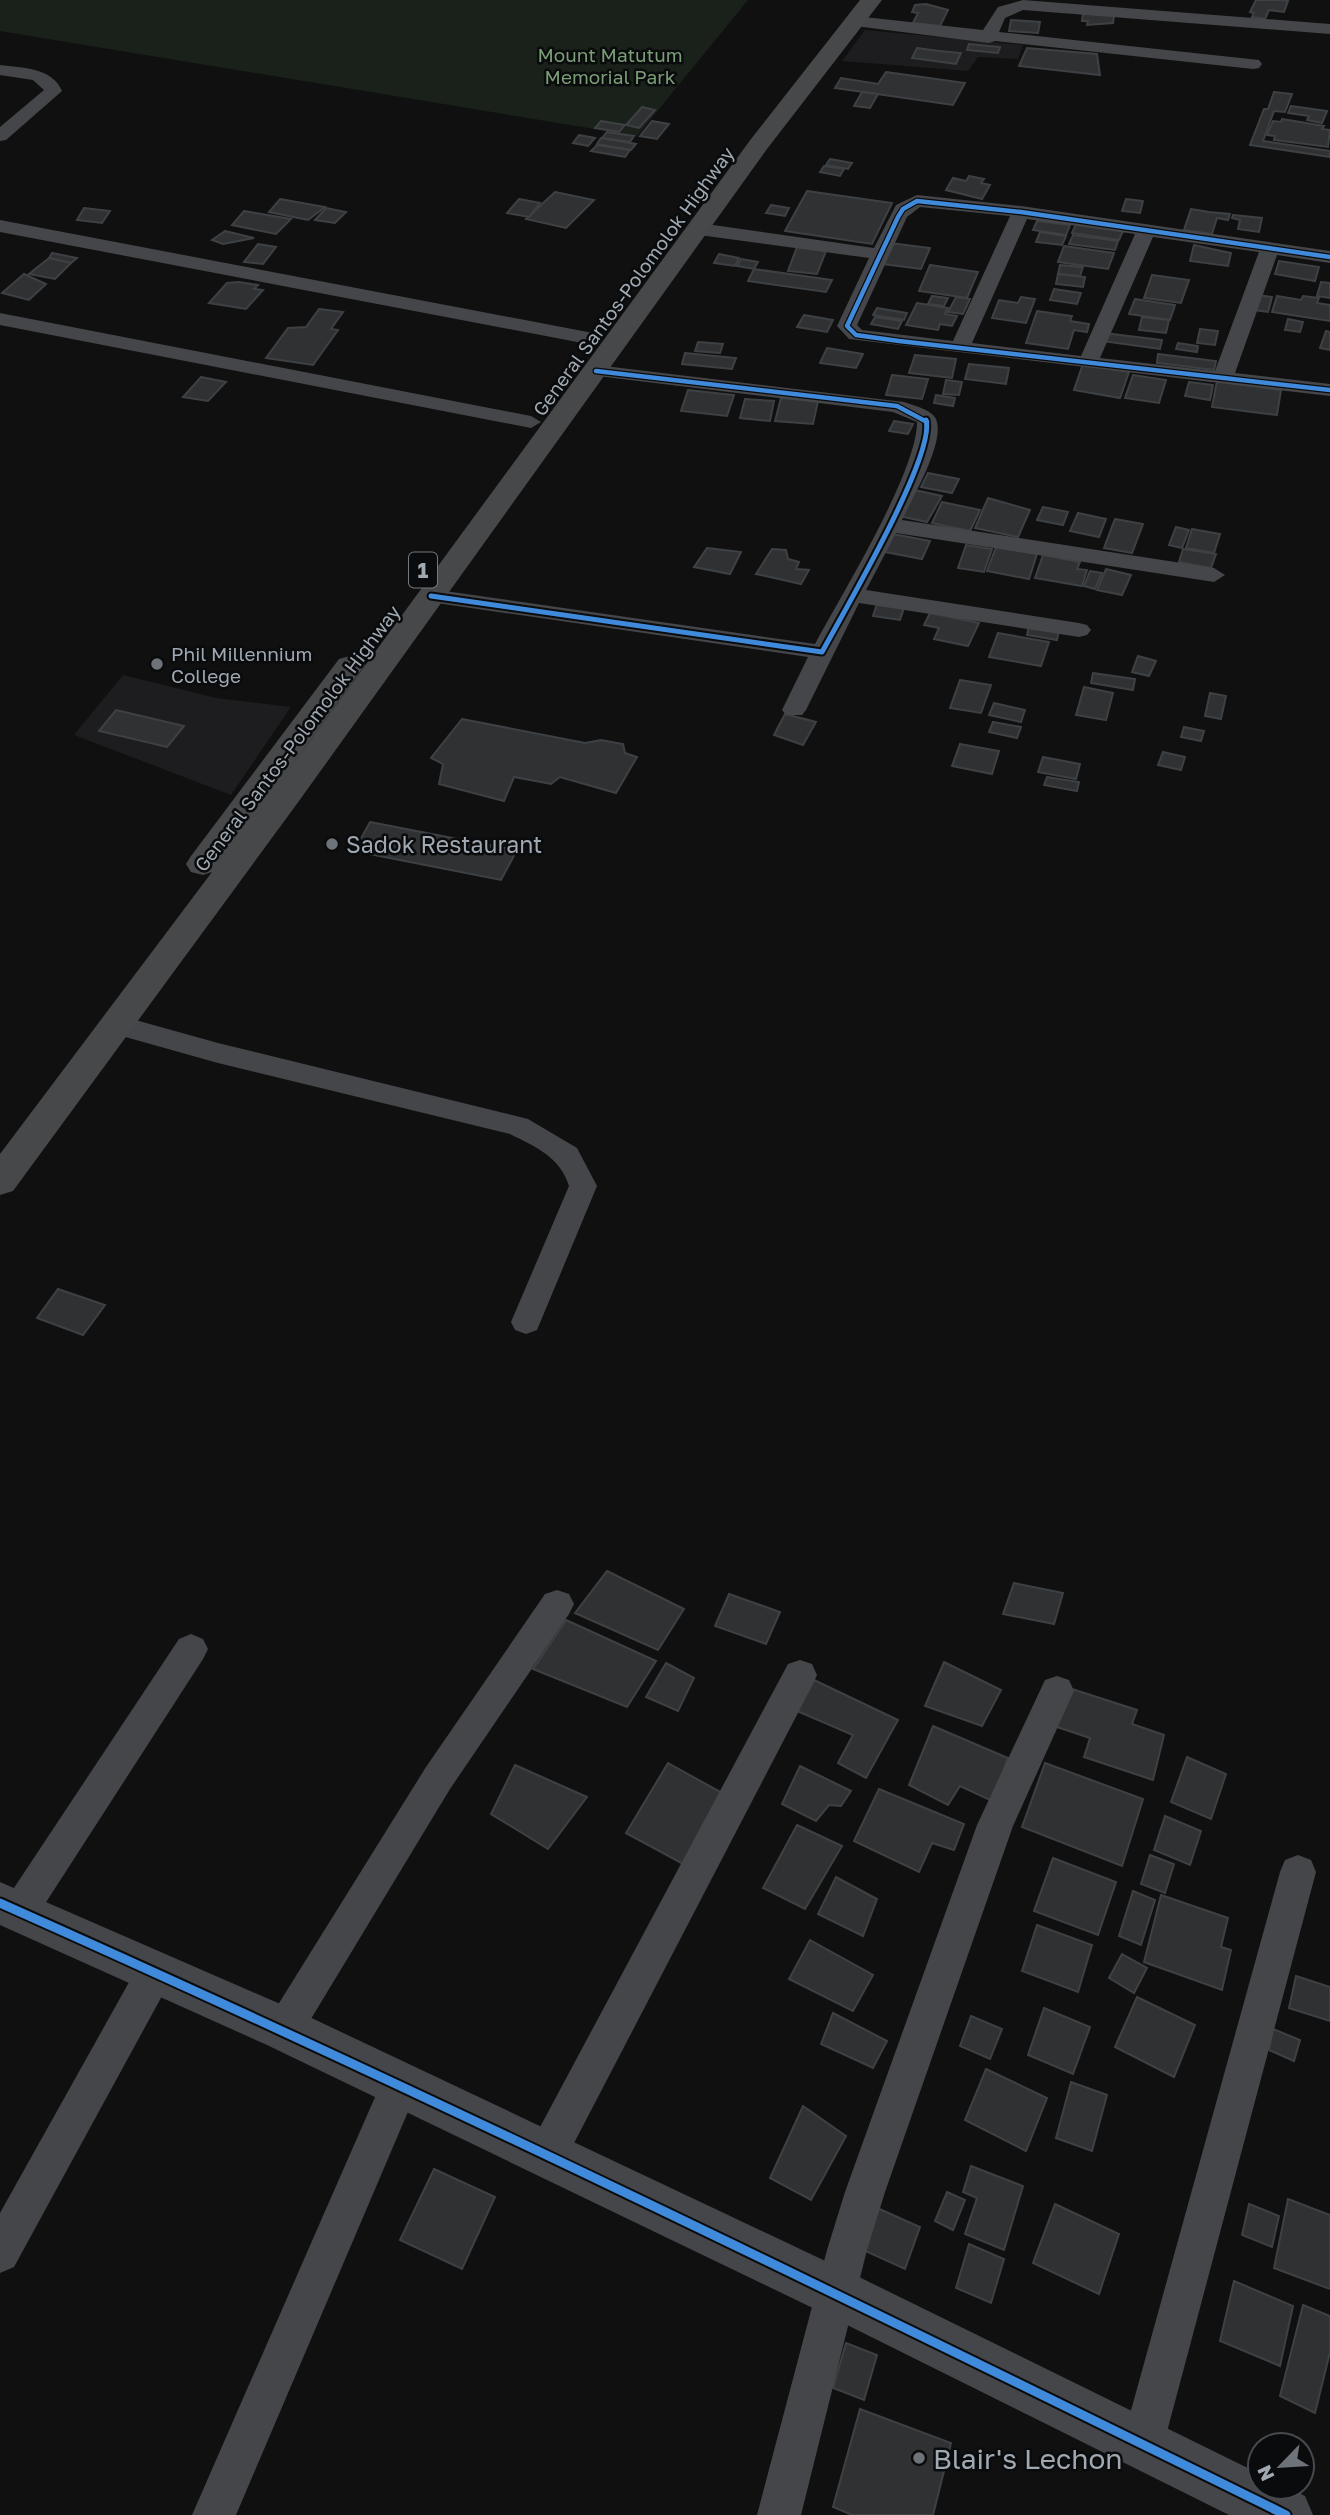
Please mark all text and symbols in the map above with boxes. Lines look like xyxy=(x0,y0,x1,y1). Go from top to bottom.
park label: Mount Matutum Memorial Park xyxy=(538,43,682,88)
street label: General Santos-Polomolok Highway xyxy=(528,142,739,420)
road number: 1 xyxy=(409,552,437,588)
street label: General Santos-Polomolok Highway xyxy=(189,600,405,876)
place label: Phil Millennium College xyxy=(171,642,312,687)
marker: Phil Millennium College xyxy=(149,656,165,672)
place label: Sadok Restaurant xyxy=(346,830,542,858)
marker: Sadok Restaurant xyxy=(324,836,340,852)
north arrow xyxy=(1246,2431,1316,2501)
place label: Blair's Lechon xyxy=(933,2442,1123,2475)
marker: Blair's Lechon xyxy=(911,2450,927,2466)
text: N xyxy=(1252,2462,1279,2485)

